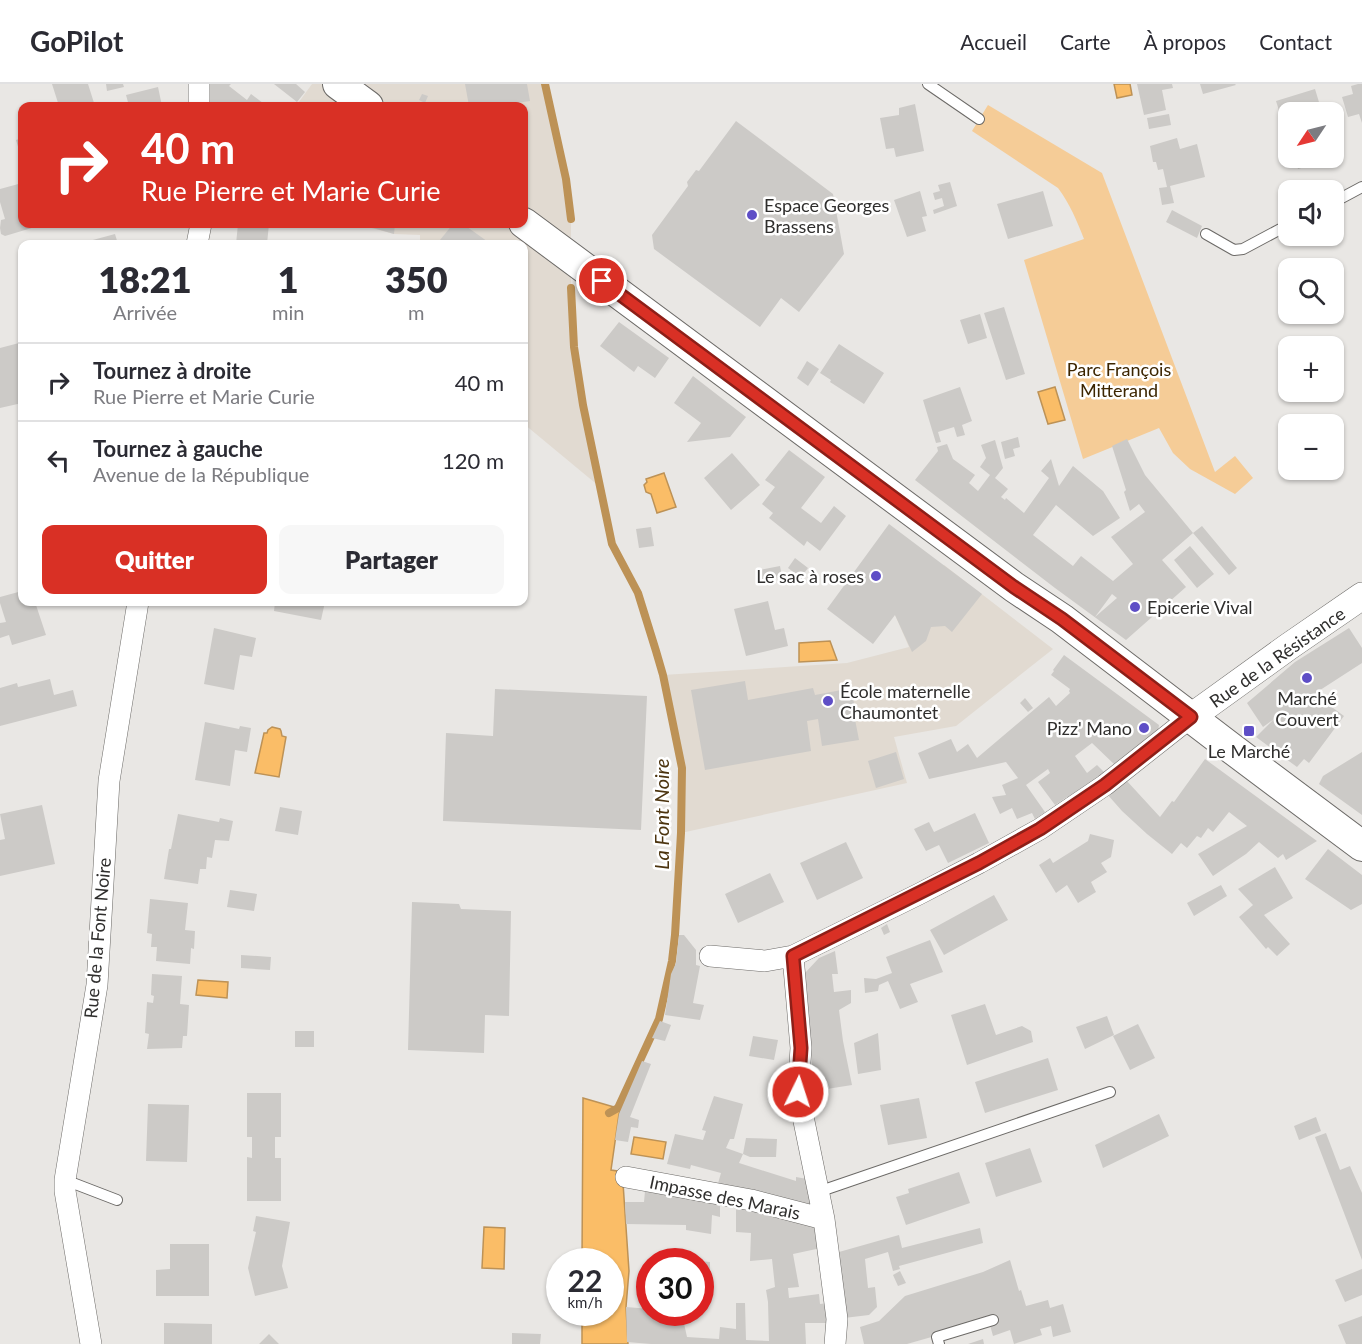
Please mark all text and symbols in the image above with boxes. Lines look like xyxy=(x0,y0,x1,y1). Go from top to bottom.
text: GoPilot xyxy=(30,24,123,58)
text: Accueil xyxy=(960,29,1027,54)
text: Carte xyxy=(1060,29,1111,54)
text: À propos xyxy=(1144,29,1226,54)
text: Contact xyxy=(1259,29,1332,54)
north arrow xyxy=(1278,102,1344,168)
map controls xyxy=(1278,102,1344,480)
text: 40 m xyxy=(141,123,235,173)
icon: right xyxy=(42,126,120,204)
text: Rue Pierre et Marie Curie xyxy=(141,174,440,207)
button: sound xyxy=(1278,180,1344,246)
place label: Espace Georges Brassens xyxy=(764,194,889,237)
marker: Espace Georges Brassens xyxy=(745,208,759,222)
pin xyxy=(576,255,627,306)
text: 18:21 xyxy=(98,257,192,301)
text: 1 xyxy=(278,257,299,301)
text: 350 xyxy=(385,257,448,301)
button: search xyxy=(1278,258,1344,324)
icon: arrive xyxy=(585,264,618,297)
text: Arrivée xyxy=(113,300,177,324)
text: min xyxy=(272,300,304,324)
text: m xyxy=(408,300,424,324)
button: + xyxy=(1278,336,1344,402)
text: Tournez à droite xyxy=(93,357,251,384)
park label: Parc François Mitterand xyxy=(1067,358,1171,401)
icon: right xyxy=(42,366,75,399)
text: 40 m xyxy=(455,369,504,396)
text: Rue Pierre et Marie Curie xyxy=(93,384,315,408)
button: − xyxy=(1278,414,1344,480)
text: Tournez à gauche xyxy=(93,435,263,462)
icon: left xyxy=(42,444,75,477)
text: 120 m xyxy=(442,447,504,474)
text: Avenue de la République xyxy=(93,462,309,486)
button: Quitter xyxy=(42,525,267,594)
button: Partager xyxy=(279,525,504,594)
place label: Le sac à roses xyxy=(756,565,864,587)
marker: Le sac à roses xyxy=(869,569,883,583)
place label: Epicerie Vival xyxy=(1147,596,1253,618)
marker: Epicerie Vival xyxy=(1128,600,1142,614)
street label: Rue de la Résistance xyxy=(1205,602,1349,712)
marker: Marché Couvert xyxy=(1300,671,1314,685)
place label: École maternelle Chaumontet xyxy=(840,680,971,723)
place label: Marché Couvert xyxy=(1275,687,1339,730)
marker: École maternelle Chaumontet xyxy=(821,694,835,708)
place label: Pizz' Mano xyxy=(1047,717,1132,739)
marker: Pizz' Mano xyxy=(1137,721,1151,735)
marker: Le Marché xyxy=(1242,724,1256,738)
place label: Le Marché xyxy=(1208,740,1290,762)
water label: La Font Noire xyxy=(649,758,673,870)
street label: Rue de la Font Noire xyxy=(79,857,115,1019)
position arrow xyxy=(766,1060,830,1124)
street label: Impasse des Marais xyxy=(648,1170,802,1224)
speed limit sign: 30 xyxy=(636,1248,714,1326)
text: 22 xyxy=(568,1262,602,1298)
text: km/h xyxy=(567,1293,603,1311)

